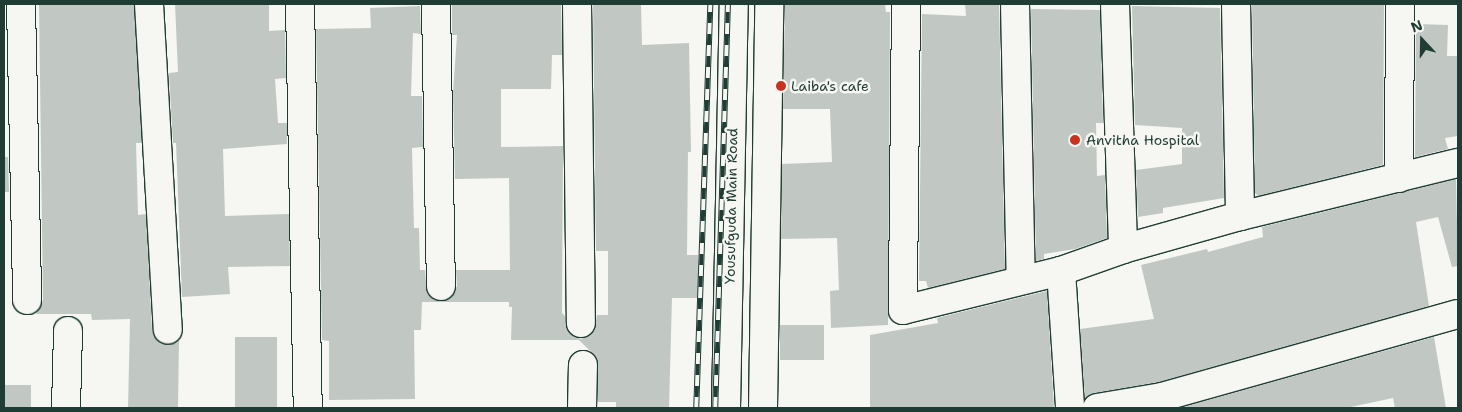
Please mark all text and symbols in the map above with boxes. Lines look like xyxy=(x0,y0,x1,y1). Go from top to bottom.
north arrow xyxy=(1397,15,1447,65)
text: N xyxy=(1408,16,1425,36)
place label: Laiba's cafe xyxy=(791,78,869,94)
marker: Laiba's cafe xyxy=(775,80,787,92)
street label: Yousufguda Main Road xyxy=(721,128,741,284)
place label: Anvitha Hospital xyxy=(1086,132,1199,148)
marker: Anvitha Hospital xyxy=(1068,133,1082,147)

